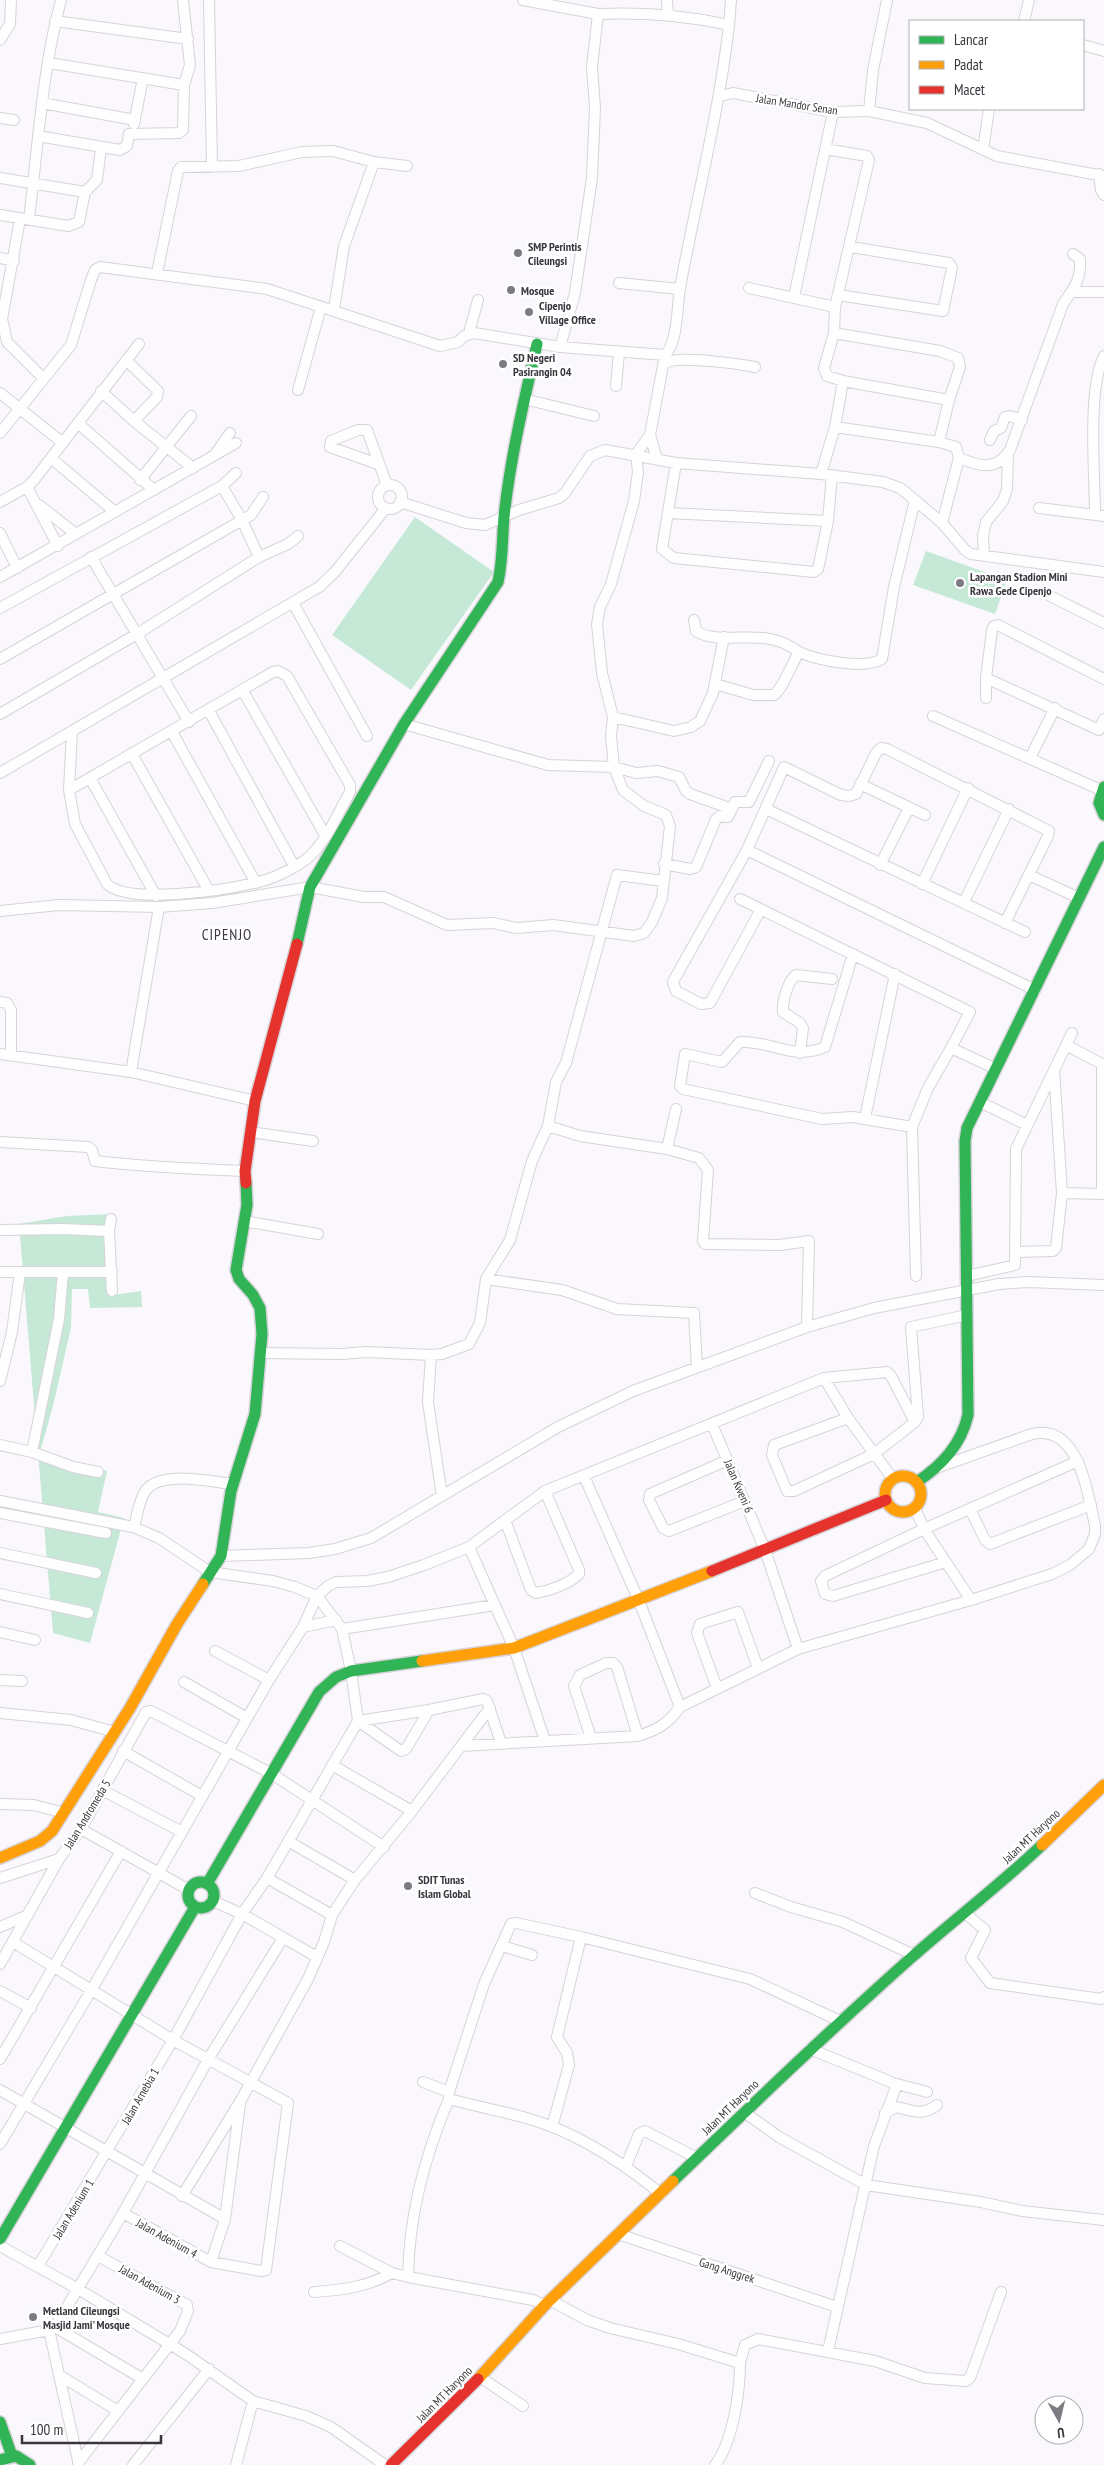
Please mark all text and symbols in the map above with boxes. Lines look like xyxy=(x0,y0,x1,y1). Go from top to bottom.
legend xyxy=(909,20,1084,110)
text: Lancar xyxy=(954,30,989,49)
text: Padat xyxy=(954,55,983,74)
text: Macet xyxy=(954,80,985,99)
street label: Jalan Mandor Senan xyxy=(754,90,839,118)
place label: SMP Perintis Cileungsi xyxy=(528,239,582,268)
marker: SMP Perintis Cileungsi xyxy=(512,247,524,259)
place label: Mosque xyxy=(521,283,554,298)
marker: Mosque xyxy=(505,284,517,296)
place label: Cipenjo Village Office xyxy=(538,298,596,327)
marker: Cipenjo Village Office xyxy=(523,306,535,318)
place label: SD Negeri Pasirangin 04 xyxy=(513,350,572,379)
marker: SD Negeri Pasirangin 04 xyxy=(497,358,509,370)
place label: Lapangan Stadion Mini Rawa Gede Cipenjo xyxy=(970,569,1068,598)
marker: Lapangan Stadion Mini Rawa Gede Cipenjo xyxy=(954,577,966,589)
district label: CIPENJO xyxy=(202,925,252,944)
street label: Jalan Kweni 6 xyxy=(721,1456,757,1515)
street label: Jalan Andromeda 5 xyxy=(60,1777,114,1852)
street label: Jalan MT Haryono xyxy=(998,1806,1063,1867)
place label: SDIT Tunas Islam Global xyxy=(418,1872,471,1901)
marker: SDIT Tunas Islam Global xyxy=(402,1880,414,1892)
street label: Jalan Arnebia 1 xyxy=(117,2065,162,2128)
street label: Jalan MT Haryono xyxy=(698,2076,761,2138)
street label: Jalan Adenium 1 xyxy=(49,2176,97,2243)
street label: Jalan Adenium 4 xyxy=(133,2215,201,2261)
street label: Gang Anggrek xyxy=(697,2254,757,2286)
street label: Jalan Adenium 3 xyxy=(116,2261,183,2307)
place label: Metland Cileungsi Masjid Jami' Mosque xyxy=(43,2303,130,2332)
marker: Metland Cileungsi Masjid Jami' Mosque xyxy=(27,2311,39,2323)
street label: Jalan MT Haryono xyxy=(412,2363,475,2426)
north arrow xyxy=(1034,2395,1084,2445)
scale bar xyxy=(22,2412,161,2444)
text: 100 m xyxy=(30,2420,63,2439)
text: U xyxy=(1056,2423,1066,2442)

